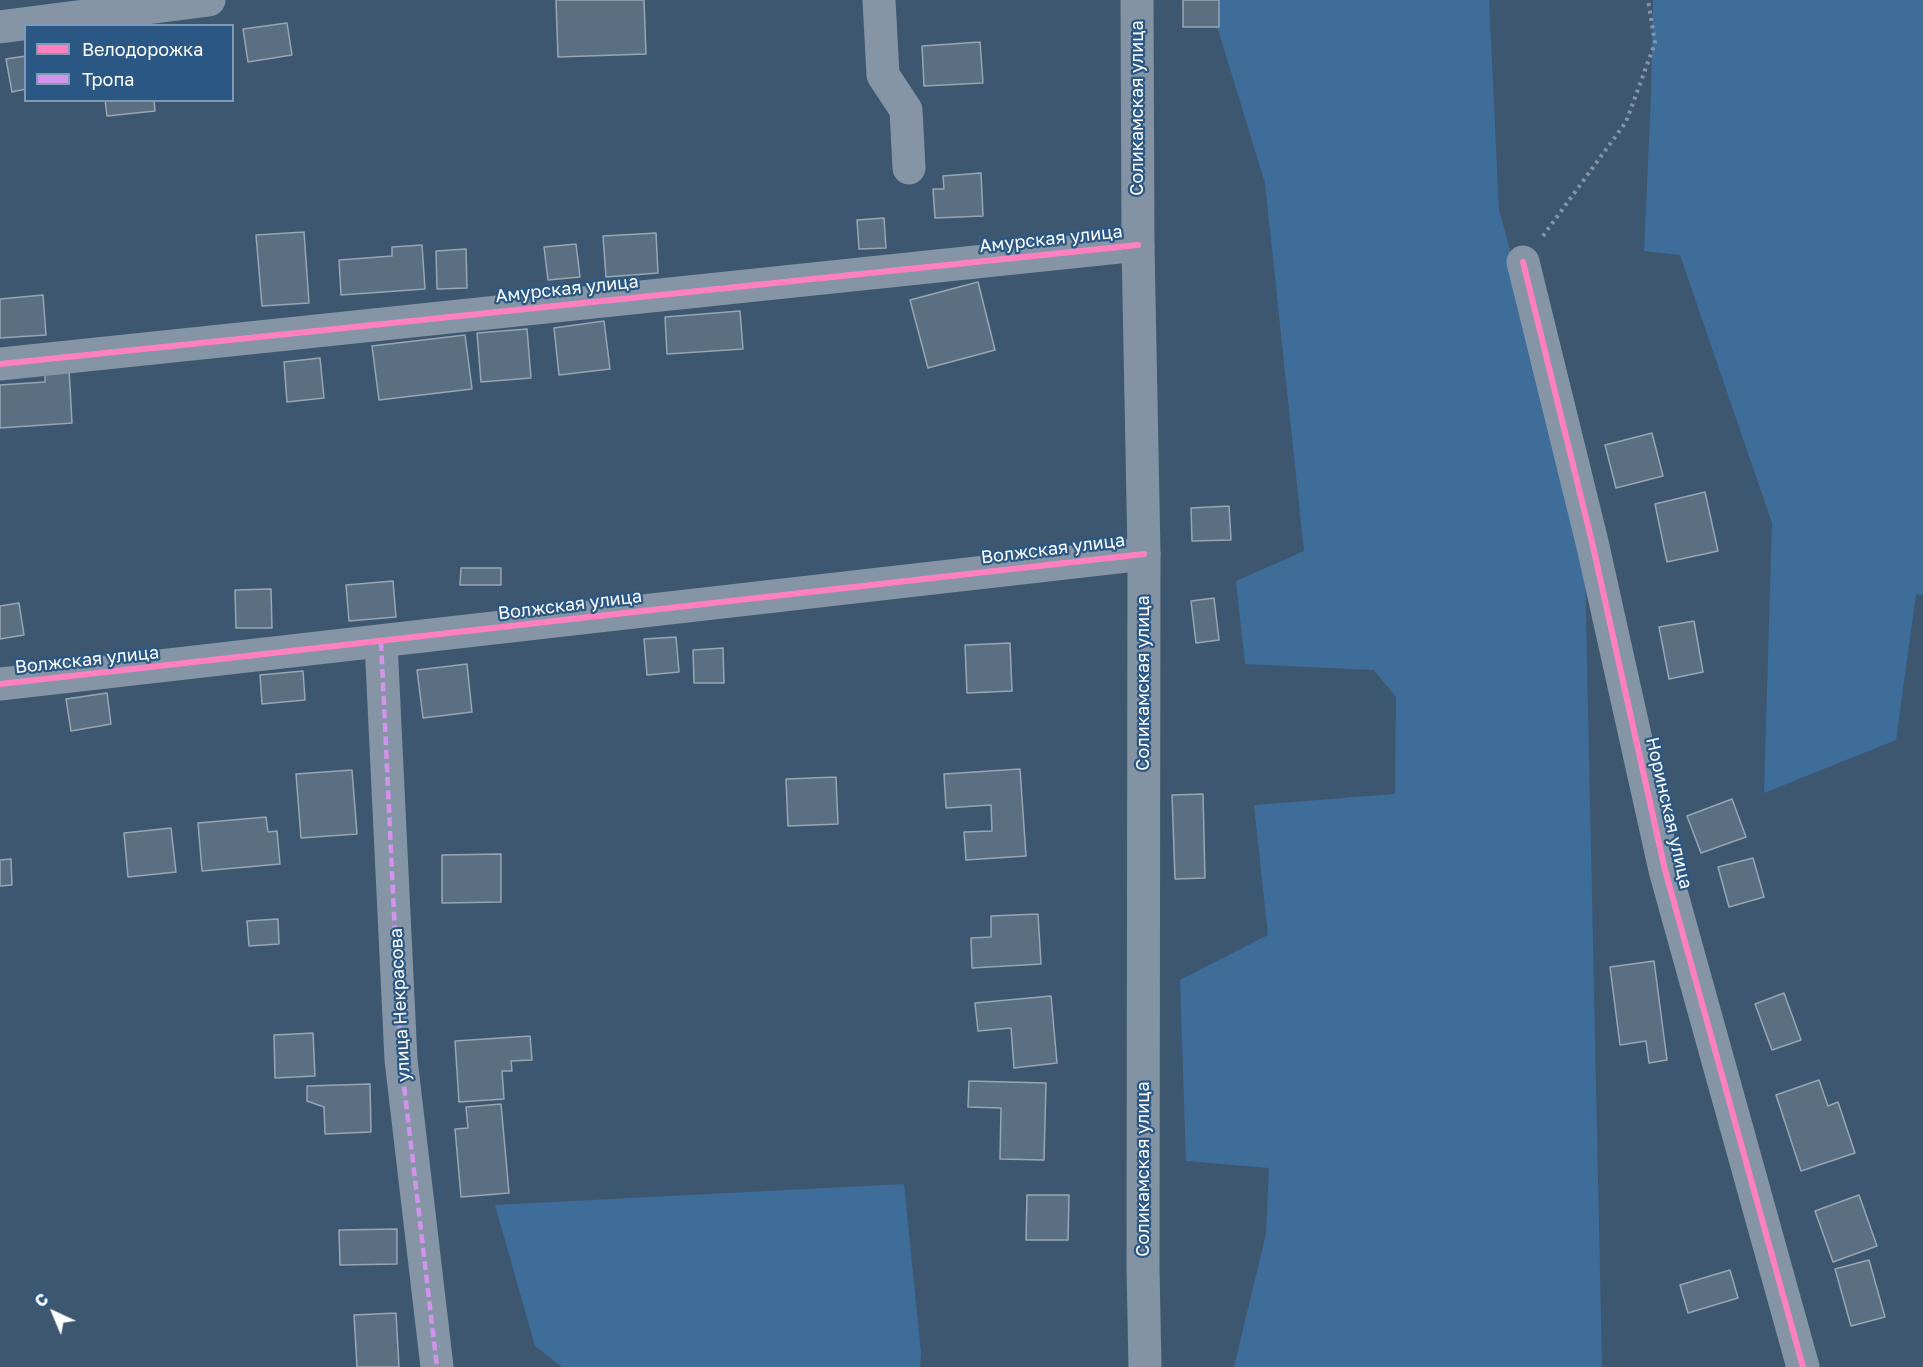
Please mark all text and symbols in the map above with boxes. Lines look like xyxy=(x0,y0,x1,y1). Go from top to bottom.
street label: Соликамская улица xyxy=(1126,20,1148,196)
legend xyxy=(24,24,234,102)
text: Велодорожка xyxy=(82,38,203,60)
text: Тропа xyxy=(82,68,134,90)
street label: Амурская улица xyxy=(978,221,1124,257)
street label: Амурская улица xyxy=(494,271,640,307)
street label: Волжская улица xyxy=(980,529,1126,569)
street label: Волжская улица xyxy=(497,585,643,625)
street label: Соликамская улица xyxy=(1132,595,1154,771)
street label: Волжская улица xyxy=(14,642,160,678)
street label: Норинская улица xyxy=(1641,735,1697,891)
street label: улица Некрасова xyxy=(385,928,415,1082)
street label: Соликамская улица xyxy=(1132,1081,1154,1257)
north arrow xyxy=(24,1283,84,1343)
text: С xyxy=(30,1289,53,1311)

